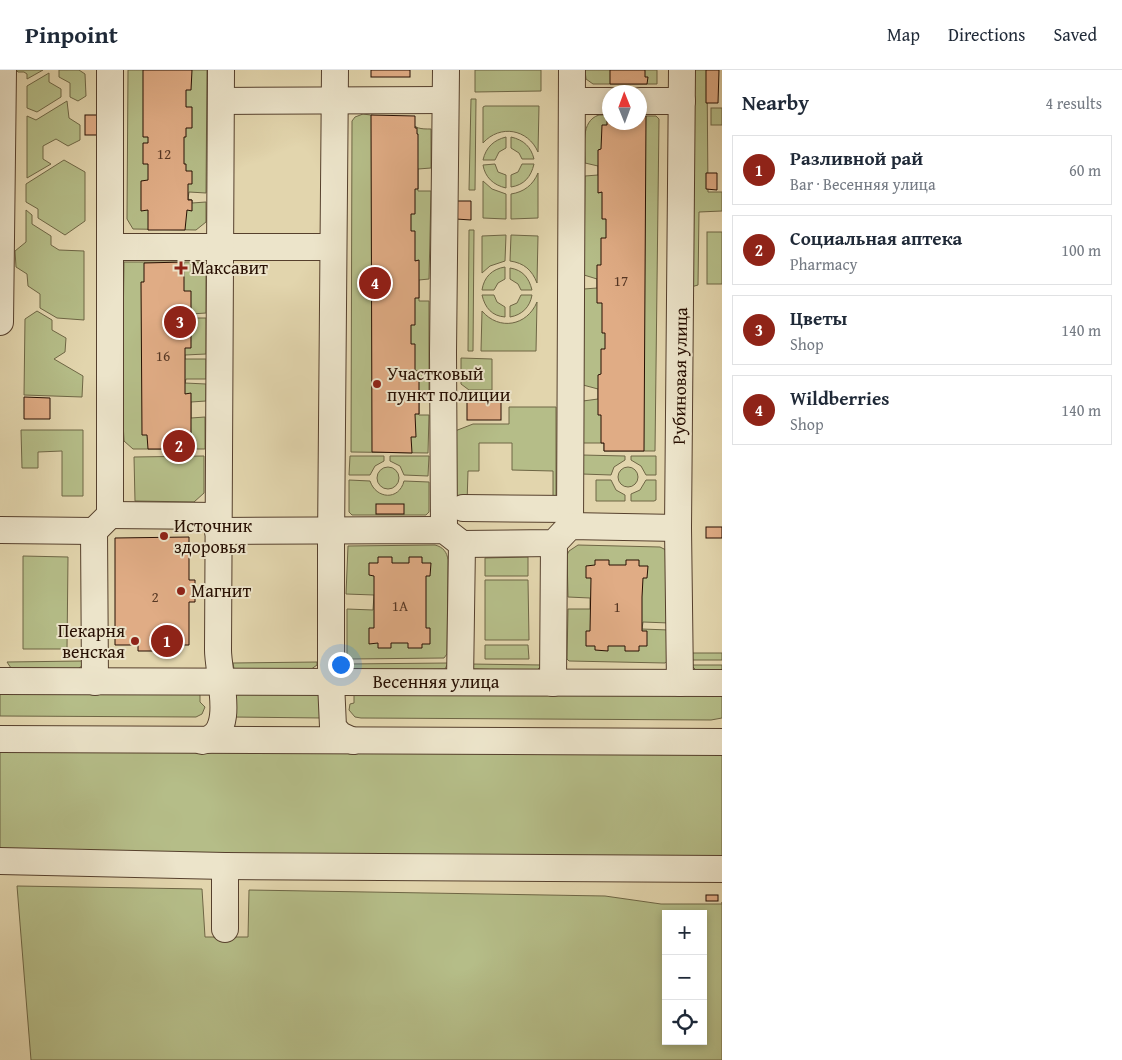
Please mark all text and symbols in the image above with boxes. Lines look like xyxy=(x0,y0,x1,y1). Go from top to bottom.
text: Pinpoint xyxy=(25,17,118,52)
text: Map xyxy=(887,21,920,48)
text: Directions xyxy=(948,21,1025,48)
text: Saved xyxy=(1053,21,1097,48)
north arrow xyxy=(602,85,647,130)
text: Nearby xyxy=(742,87,809,118)
text: 4 results xyxy=(1045,91,1102,115)
house number: 12 xyxy=(157,143,171,164)
text: Разливной рай xyxy=(790,144,923,172)
text: 1 xyxy=(755,158,763,182)
text: 60 m xyxy=(1069,158,1101,182)
text: Bar · Весенняя улица xyxy=(790,172,936,196)
text: Социальная аптека xyxy=(790,224,962,252)
text: 2 xyxy=(755,238,763,262)
text: 100 m xyxy=(1061,238,1101,262)
text: Pharmacy xyxy=(790,252,857,276)
place label: Максавит xyxy=(191,254,268,281)
marker: Максавит xyxy=(175,262,187,274)
pin: 4 xyxy=(359,264,391,302)
house number: 17 xyxy=(614,270,628,291)
pin: 3 xyxy=(164,303,196,341)
text: Цветы xyxy=(790,304,847,332)
street label: Рубиновая улица xyxy=(665,307,694,445)
text: 3 xyxy=(755,318,763,342)
text: 140 m xyxy=(1061,318,1101,342)
text: Shop xyxy=(790,332,824,356)
house number: 16 xyxy=(156,345,170,366)
place label: Участковый пункт полиции xyxy=(387,360,511,408)
marker: Участковый пункт полиции xyxy=(371,378,383,390)
text: Wildberries xyxy=(790,384,889,412)
text: 4 xyxy=(755,398,763,422)
text: 140 m xyxy=(1061,398,1101,422)
text: Shop xyxy=(790,412,824,436)
pin: 2 xyxy=(163,427,195,465)
place label: Источник здоровья xyxy=(174,512,253,560)
marker: Источник здоровья xyxy=(158,530,170,542)
place label: Магнит xyxy=(191,577,251,604)
marker: Магнит xyxy=(175,585,187,597)
house number: 2 xyxy=(151,586,159,607)
house number: 1А xyxy=(392,595,408,616)
house number: 1 xyxy=(613,596,621,617)
place label: Пекарня венская xyxy=(58,617,125,665)
pin: 1 xyxy=(151,622,183,660)
marker: Пекарня венская xyxy=(129,635,141,647)
your location xyxy=(328,652,354,678)
street label: Весенняя улица xyxy=(373,668,500,695)
map controls xyxy=(662,910,707,1045)
button: + xyxy=(662,910,707,955)
button: − xyxy=(662,955,707,1000)
button: locate xyxy=(662,1000,707,1045)

